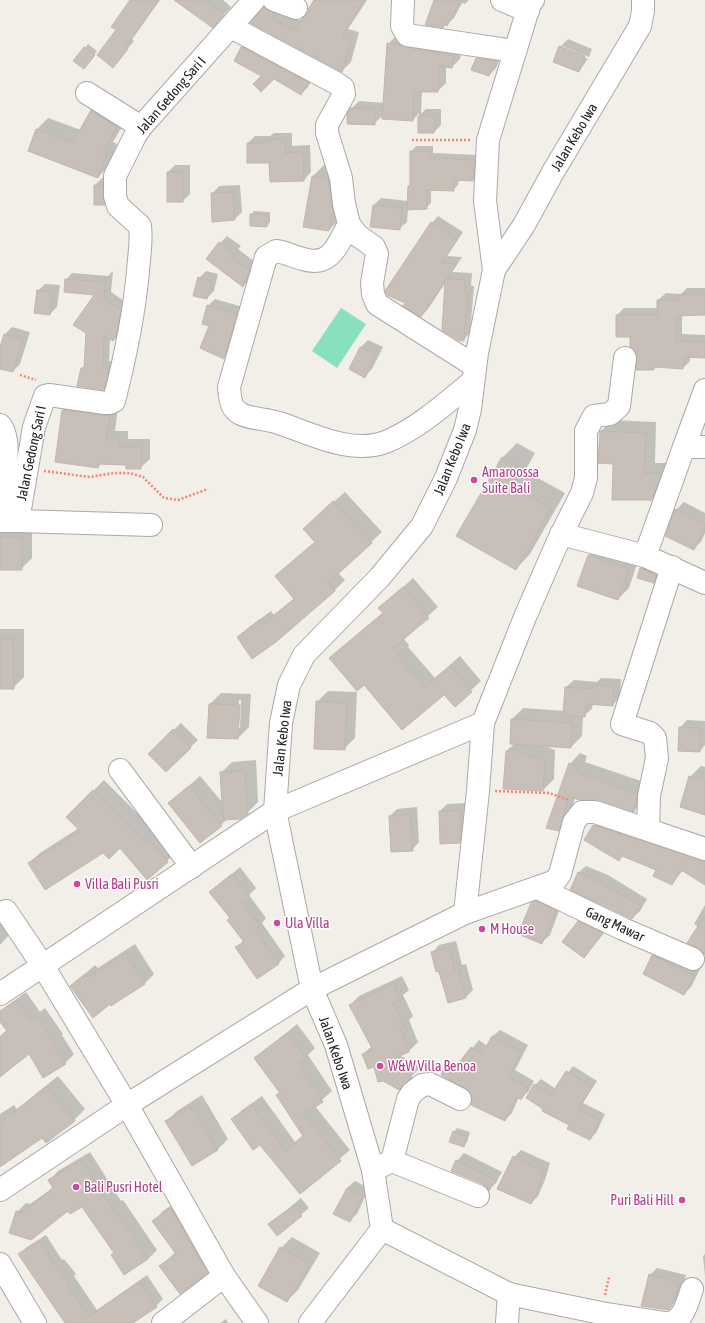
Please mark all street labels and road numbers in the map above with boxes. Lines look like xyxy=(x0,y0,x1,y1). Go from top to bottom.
street label: Jalan Gedong Sari I xyxy=(133,53,209,137)
street label: Jalan Kebo Iwa xyxy=(547,100,601,174)
street label: Jalan Gedong Sari I xyxy=(13,404,49,502)
street label: Jalan Kebo Iwa xyxy=(430,421,474,497)
street label: Jalan Kebo Iwa xyxy=(269,699,295,777)
street label: Gang Mawar xyxy=(583,903,648,945)
street label: Jalan Kebo Iwa xyxy=(316,1014,356,1092)

